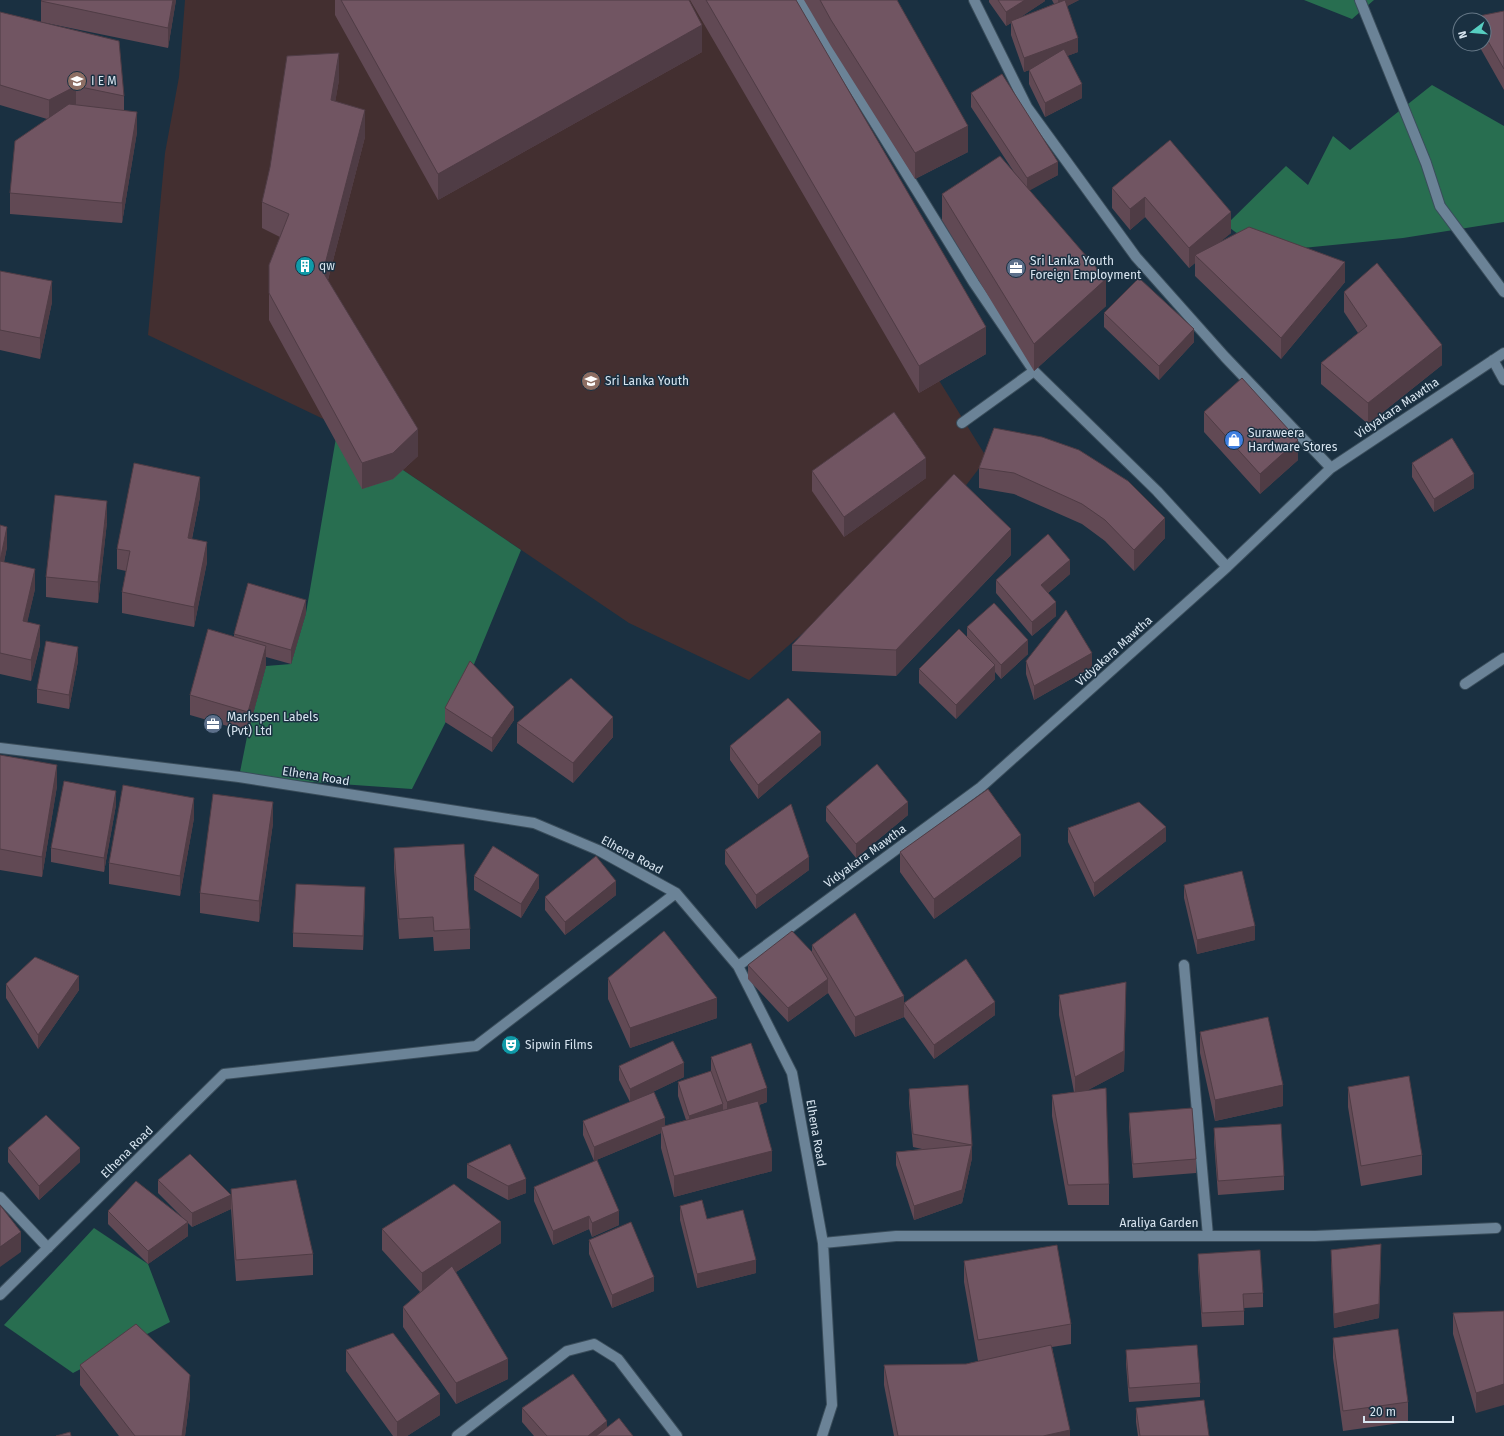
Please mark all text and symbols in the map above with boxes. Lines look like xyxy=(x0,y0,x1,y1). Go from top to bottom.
north arrow xyxy=(1452,12,1492,52)
text: N xyxy=(1456,29,1470,40)
school or university icon: I E M xyxy=(66,70,88,92)
place label: I E M xyxy=(91,74,117,88)
place label: Sri Lanka Youth Foreign Employment xyxy=(1030,254,1142,282)
building icon: qw xyxy=(294,255,316,277)
office icon: Sri Lanka Youth Foreign Employment xyxy=(1005,257,1027,279)
place label: qw xyxy=(319,259,335,273)
school or university icon: Sri Lanka Youth xyxy=(580,370,602,392)
place label: Sri Lanka Youth xyxy=(605,374,689,388)
street label: Vidyakara Mawtha xyxy=(1352,375,1442,441)
place label: Suraweera Hardware Stores xyxy=(1248,426,1338,454)
shop icon: Suraweera Hardware Stores xyxy=(1223,429,1245,451)
street label: Vidyakara Mawtha xyxy=(1073,613,1155,689)
place label: Markspen Labels (Pvt) Ltd xyxy=(227,710,319,738)
office icon: Markspen Labels (Pvt) Ltd xyxy=(202,713,224,735)
street label: Elhena Road xyxy=(281,764,351,788)
street label: Vidyakara Mawtha xyxy=(821,821,909,891)
street label: Elhena Road xyxy=(599,833,665,877)
theatre icon: Sipwin Films xyxy=(500,1034,522,1056)
place label: Sipwin Films xyxy=(525,1038,593,1052)
street label: Elhena Road xyxy=(803,1098,829,1168)
street label: Elhena Road xyxy=(98,1123,156,1181)
street label: Araliya Garden xyxy=(1120,1216,1198,1230)
scale bar xyxy=(1364,1398,1453,1424)
text: 20 m xyxy=(1370,1405,1396,1419)

